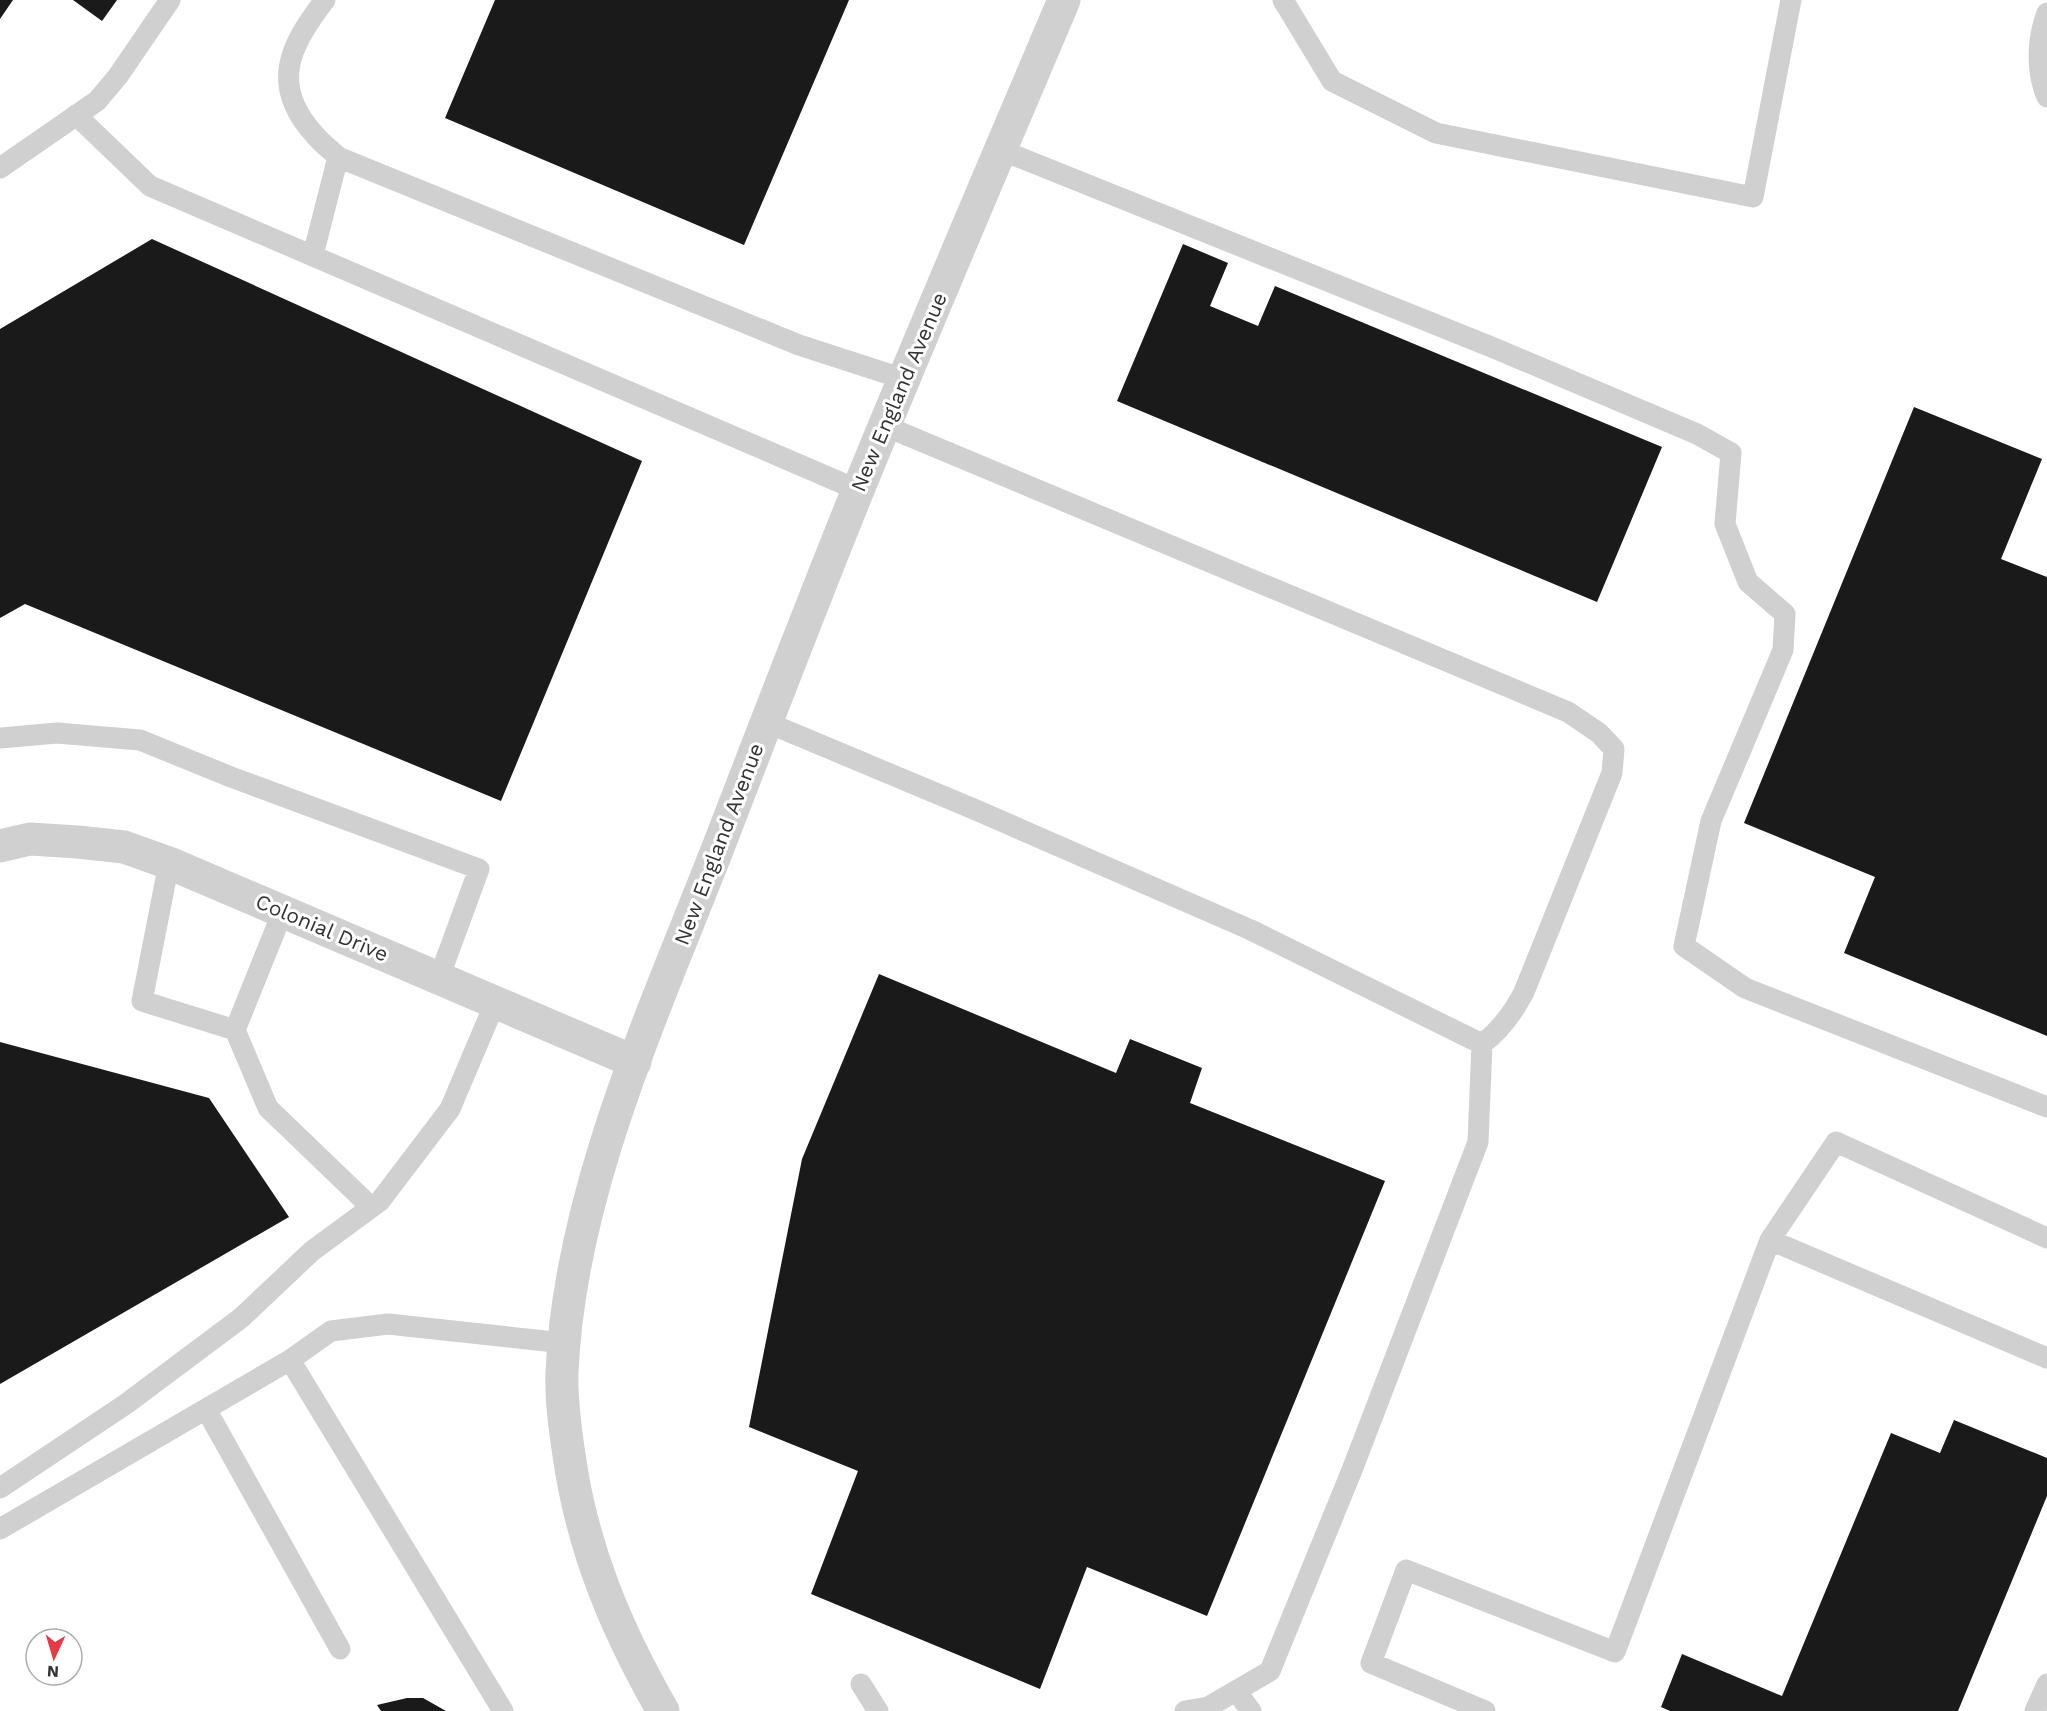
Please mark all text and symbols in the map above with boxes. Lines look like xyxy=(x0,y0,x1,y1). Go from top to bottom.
street label: New England Avenue xyxy=(845,288,952,495)
street label: New England Avenue xyxy=(669,739,769,948)
street label: Colonial Drive xyxy=(252,888,392,967)
north arrow xyxy=(24,1627,84,1687)
text: N xyxy=(46,1662,60,1681)

